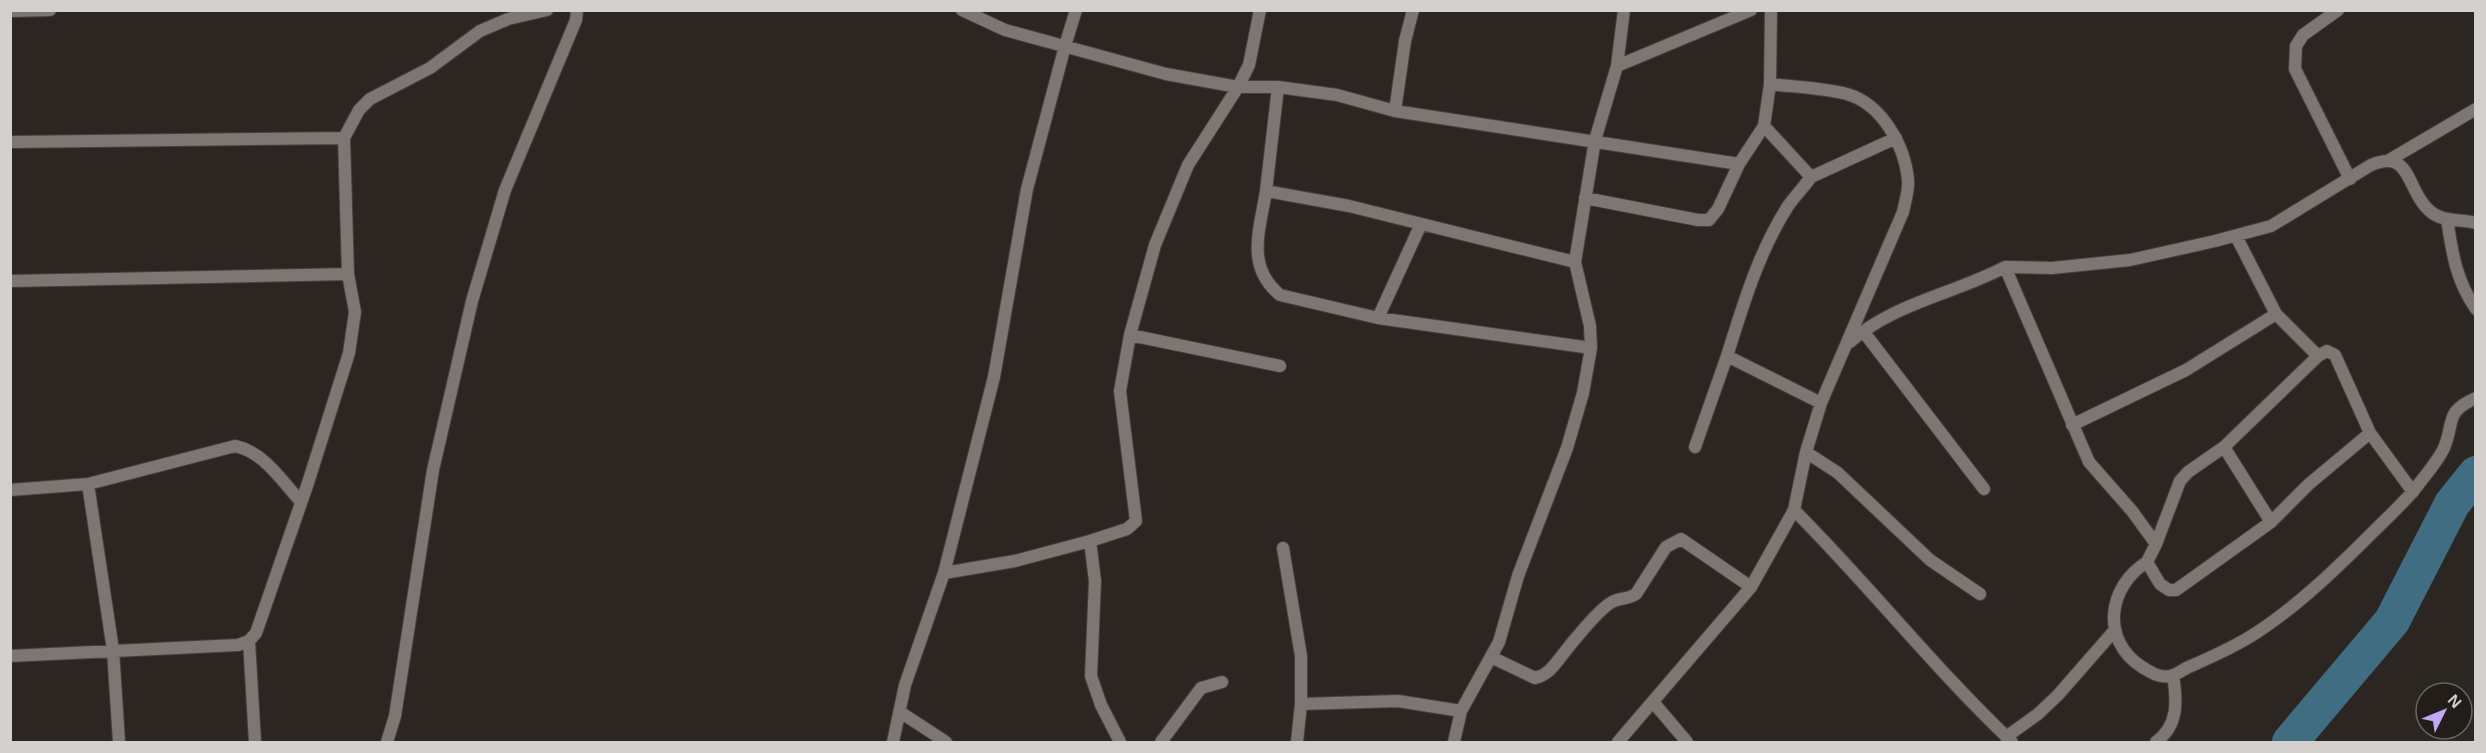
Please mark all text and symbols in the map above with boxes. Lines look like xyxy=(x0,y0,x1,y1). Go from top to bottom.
north arrow xyxy=(2414,681,2474,741)
text: N xyxy=(2444,691,2465,711)

